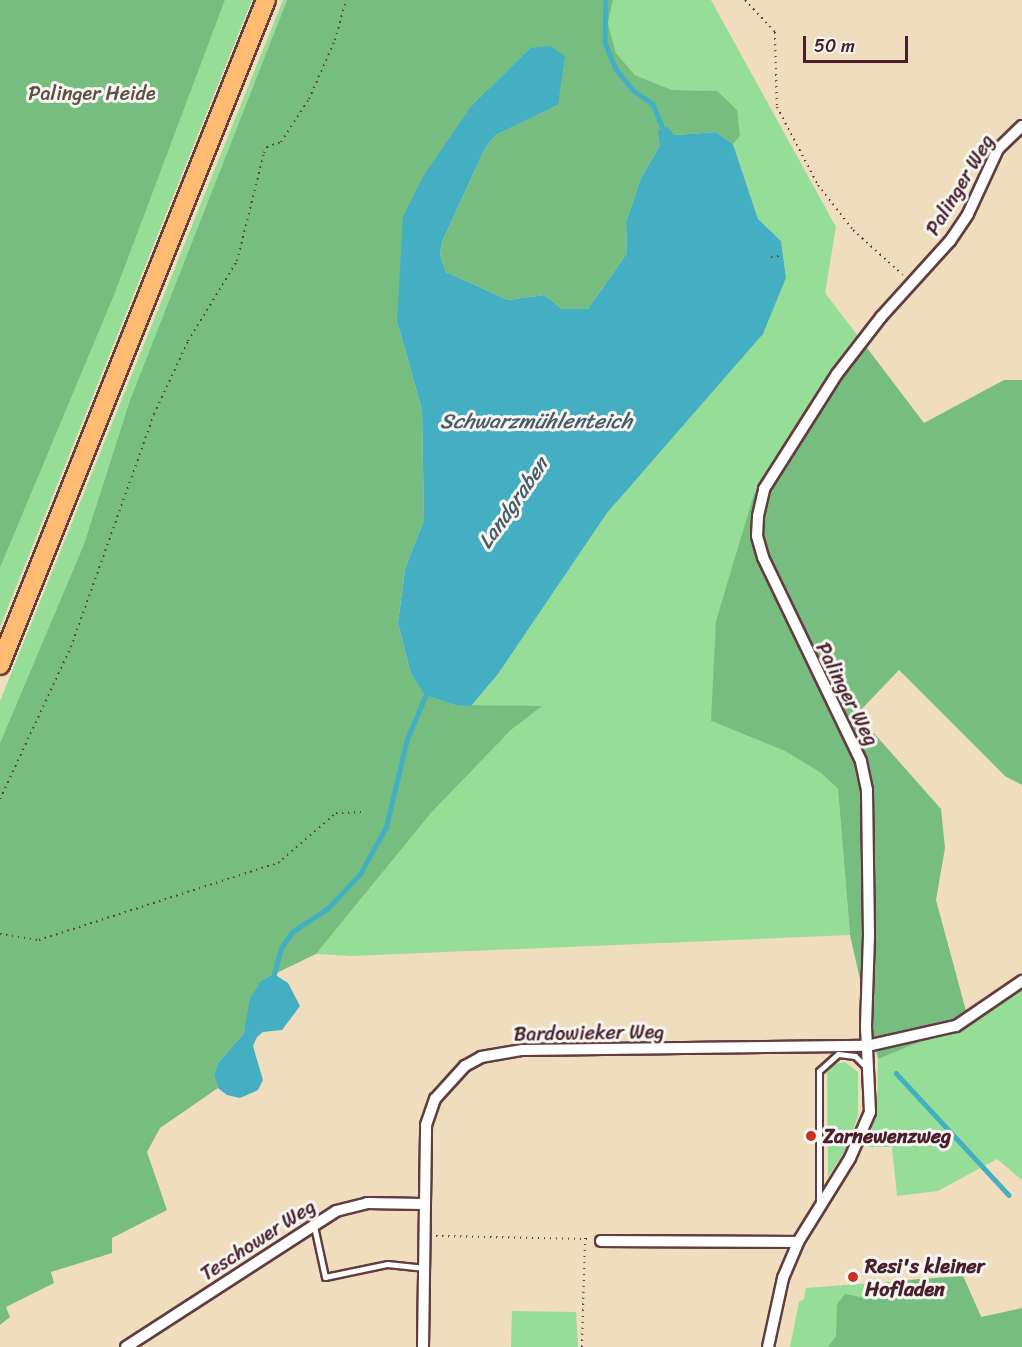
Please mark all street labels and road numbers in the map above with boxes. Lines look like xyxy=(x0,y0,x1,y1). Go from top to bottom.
street label: Palinger Weg xyxy=(921,130,999,240)
street label: Palinger Weg xyxy=(811,638,883,750)
street label: Bardowieker Weg xyxy=(513,1020,665,1046)
street label: Teschower Weg xyxy=(196,1194,320,1286)

